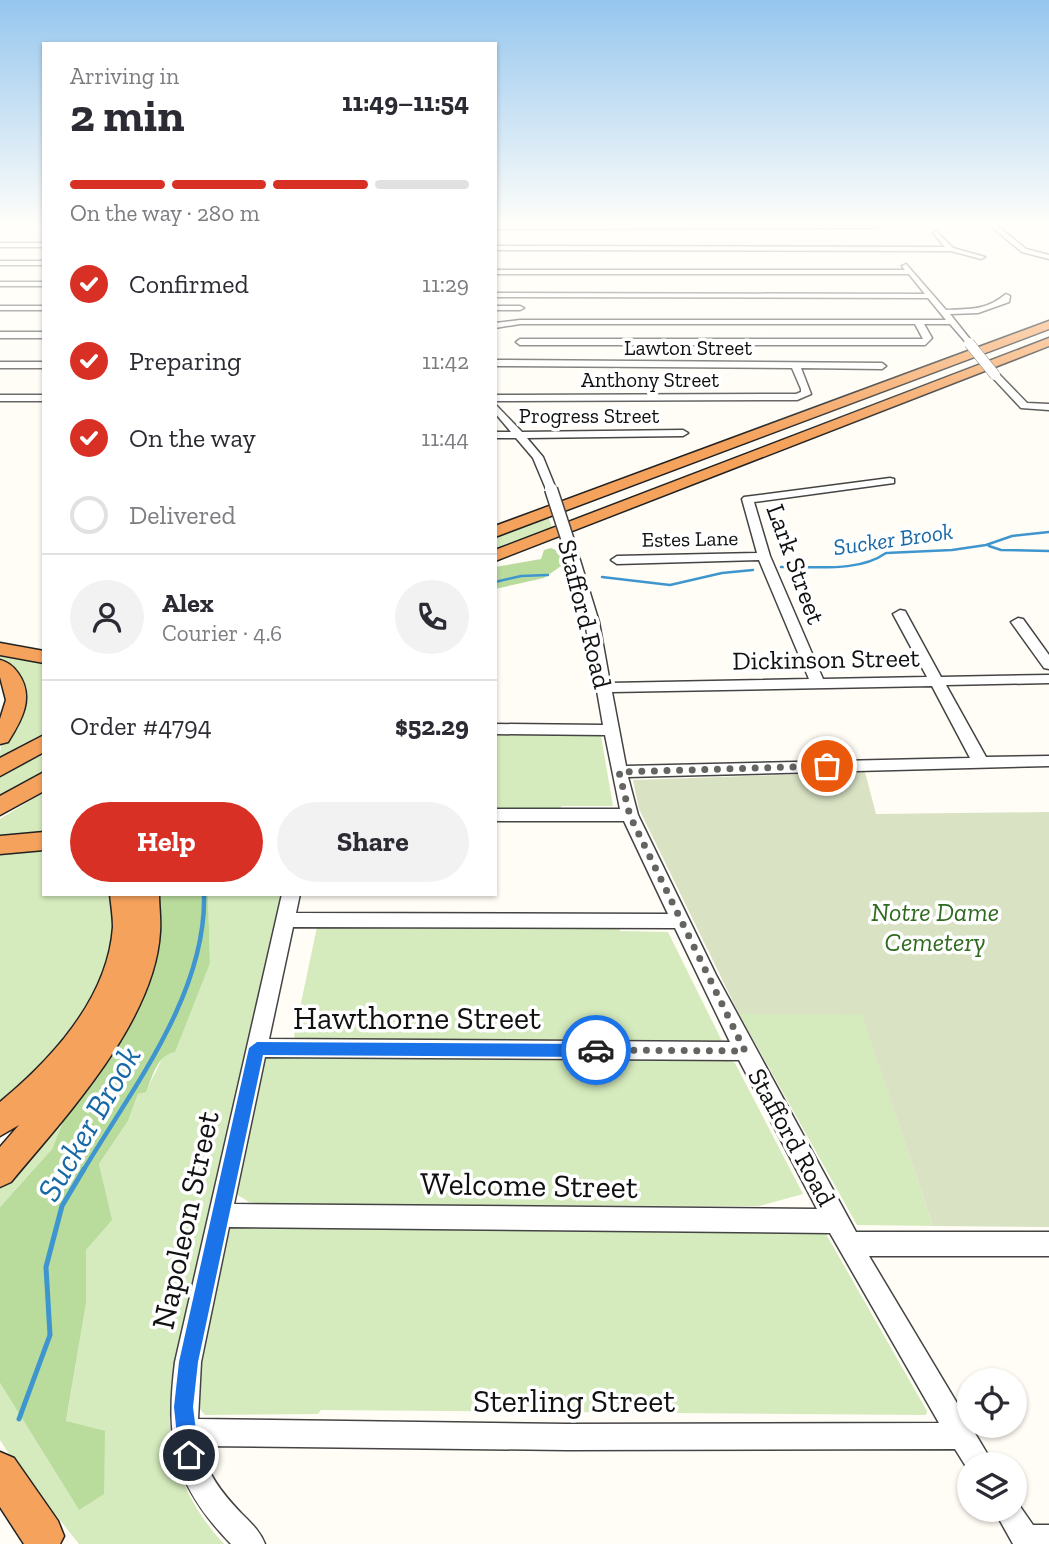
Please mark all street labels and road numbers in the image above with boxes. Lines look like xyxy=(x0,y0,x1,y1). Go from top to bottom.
street label: Lawton Street xyxy=(624,335,752,360)
street label: Anthony Street xyxy=(581,367,719,392)
street label: Progress Street xyxy=(519,403,659,428)
street label: Lark Street xyxy=(760,500,833,629)
street label: Estes Lane xyxy=(641,525,739,552)
street label: Stafford Road xyxy=(551,536,619,692)
street label: Dickinson Street xyxy=(732,641,920,677)
street label: Hawthorne Street xyxy=(293,999,541,1037)
street label: Stafford Road xyxy=(741,1063,843,1211)
street label: Napoleon Street xyxy=(143,1107,227,1333)
street label: Welcome Street xyxy=(420,1164,638,1206)
street label: Sterling Street xyxy=(473,1382,675,1420)

